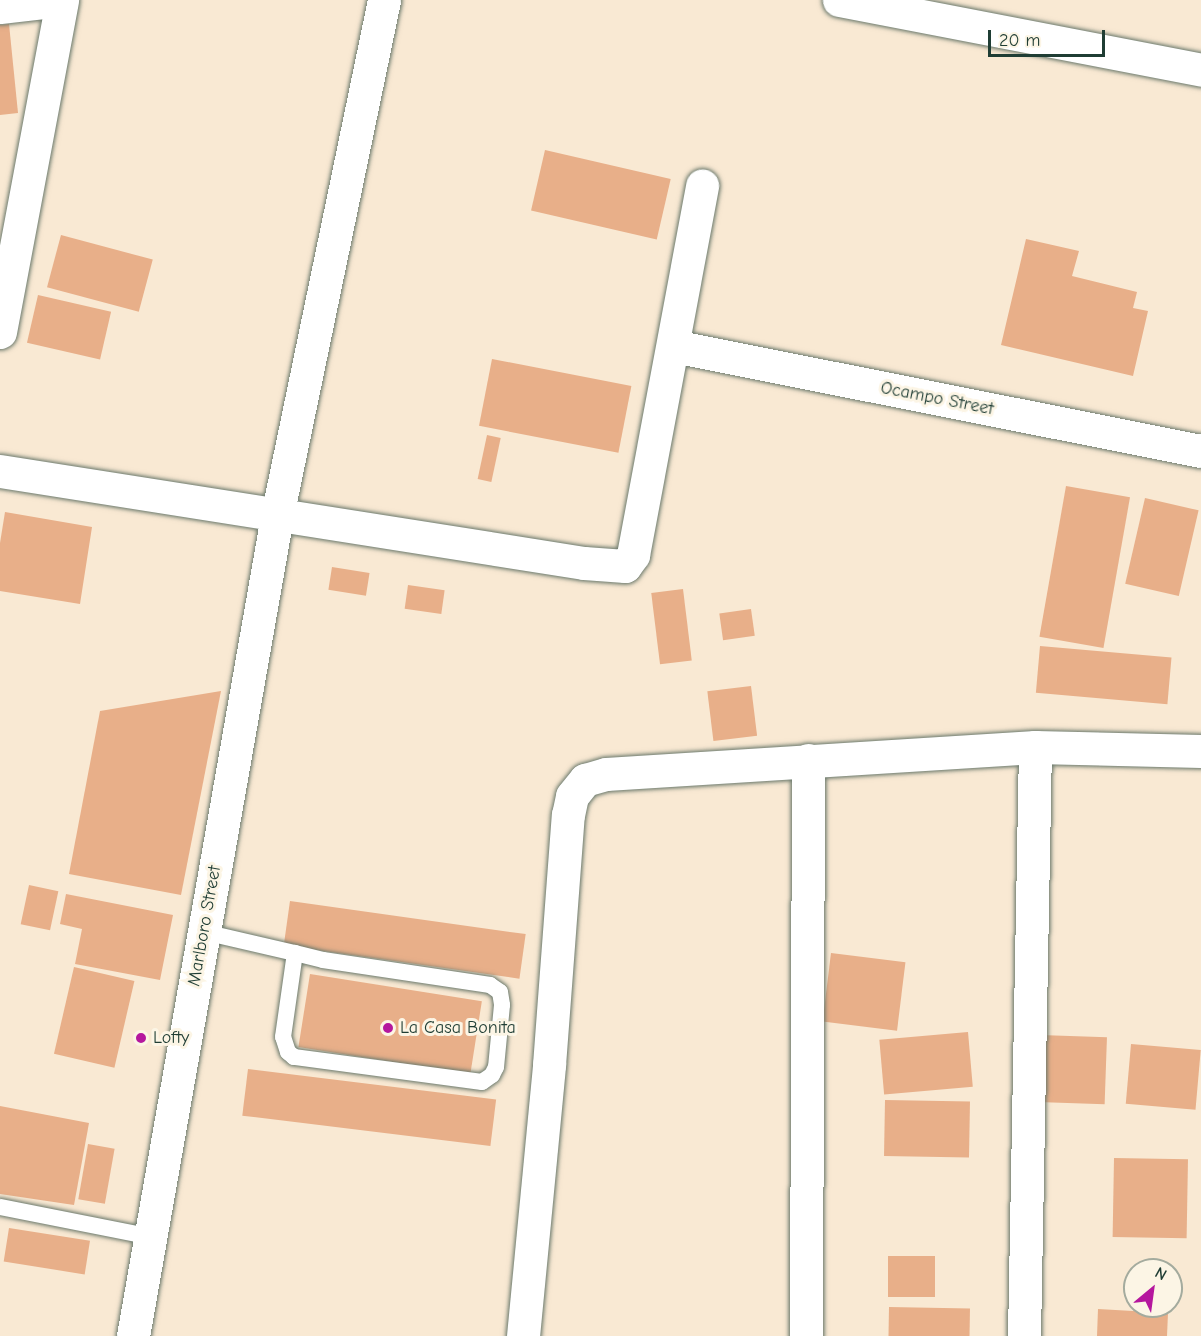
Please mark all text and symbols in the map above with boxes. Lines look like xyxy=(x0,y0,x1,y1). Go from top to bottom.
scale bar xyxy=(991,18,1108,56)
text: 20 m xyxy=(999,30,1040,51)
street label: Ocampo Street xyxy=(879,377,995,421)
street label: Marlboro Street xyxy=(184,864,226,988)
place label: La Casa Bonita xyxy=(400,1017,516,1039)
marker: La Casa Bonita xyxy=(381,1021,395,1035)
place label: Lofty xyxy=(153,1027,189,1049)
marker: Lofty xyxy=(134,1031,148,1045)
north arrow xyxy=(1123,1258,1183,1318)
text: N xyxy=(1152,1264,1170,1284)

